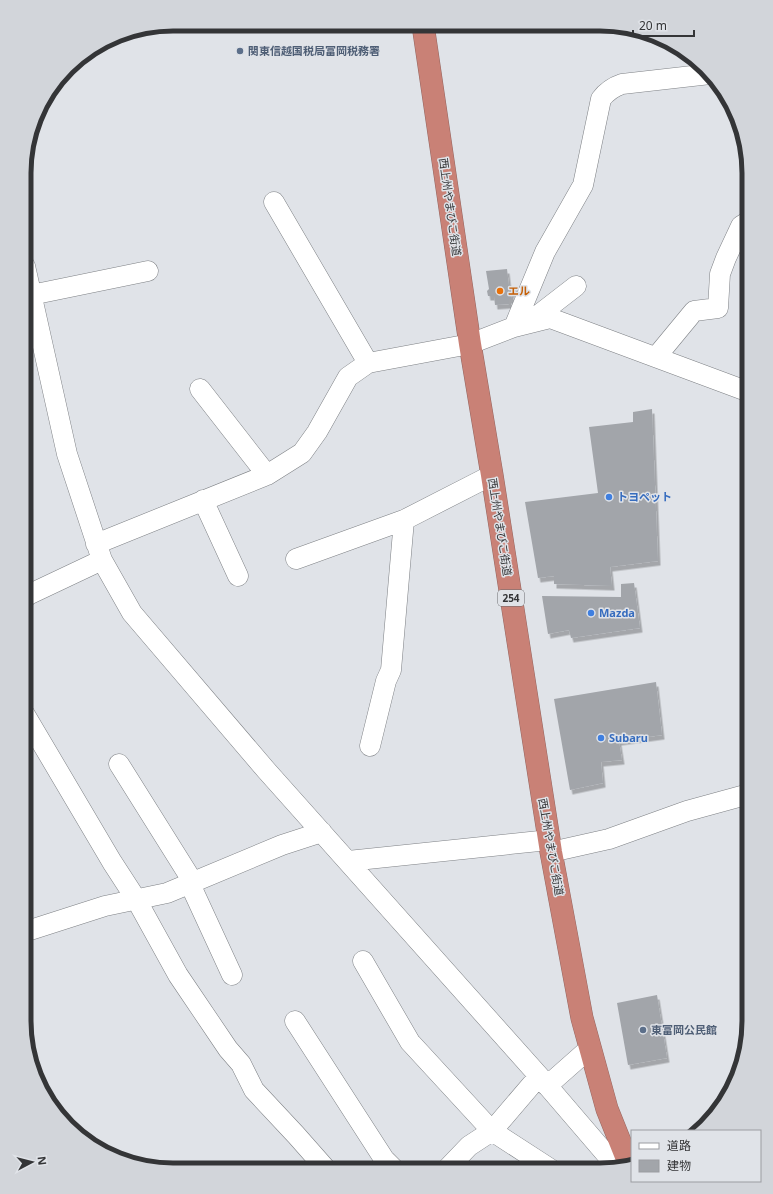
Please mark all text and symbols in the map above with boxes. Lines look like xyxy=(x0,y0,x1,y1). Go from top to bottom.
scale bar xyxy=(633,12,694,38)
text: 20 m xyxy=(639,17,667,34)
place label: 関東信越国税局富岡税務署 xyxy=(248,43,380,58)
marker: 関東信越国税局富岡税務署 xyxy=(235,46,245,56)
street label: 西上州やまびこ街道 xyxy=(436,157,465,257)
place label: エル xyxy=(508,283,530,298)
marker: エル xyxy=(495,286,505,296)
street label: 西上州やまびこ街道 xyxy=(485,477,516,577)
place label: トヨペット xyxy=(617,489,672,504)
marker: トヨペット xyxy=(604,492,614,502)
road number: 254 xyxy=(498,590,524,606)
place label: Mazda xyxy=(599,605,635,620)
marker: Mazda xyxy=(586,608,596,618)
place label: Subaru xyxy=(609,730,648,745)
marker: Subaru xyxy=(596,733,606,743)
street label: 西上州やまびこ街道 xyxy=(536,797,567,897)
place label: 東富岡公民館 xyxy=(651,1022,717,1037)
marker: 東富岡公民館 xyxy=(638,1025,648,1035)
legend xyxy=(631,1130,761,1182)
text: 道路 xyxy=(667,1137,691,1154)
north arrow xyxy=(12,1142,52,1182)
text: N xyxy=(34,1155,50,1166)
text: 建物 xyxy=(667,1157,691,1174)

